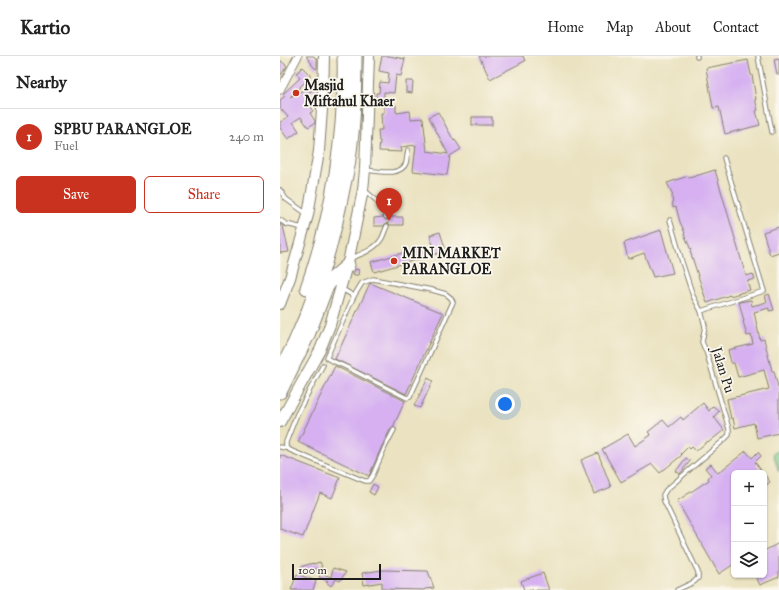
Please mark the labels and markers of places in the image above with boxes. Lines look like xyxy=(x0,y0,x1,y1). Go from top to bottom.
place label: Masjid Miftahul Khaer xyxy=(304,77,395,110)
marker: Masjid Miftahul Khaer xyxy=(291,88,301,98)
pin: 1 xyxy=(376,188,402,221)
place label: MIN MARKET PARANGLOE xyxy=(402,245,501,278)
marker: MIN MARKET PARANGLOE xyxy=(389,256,399,266)

